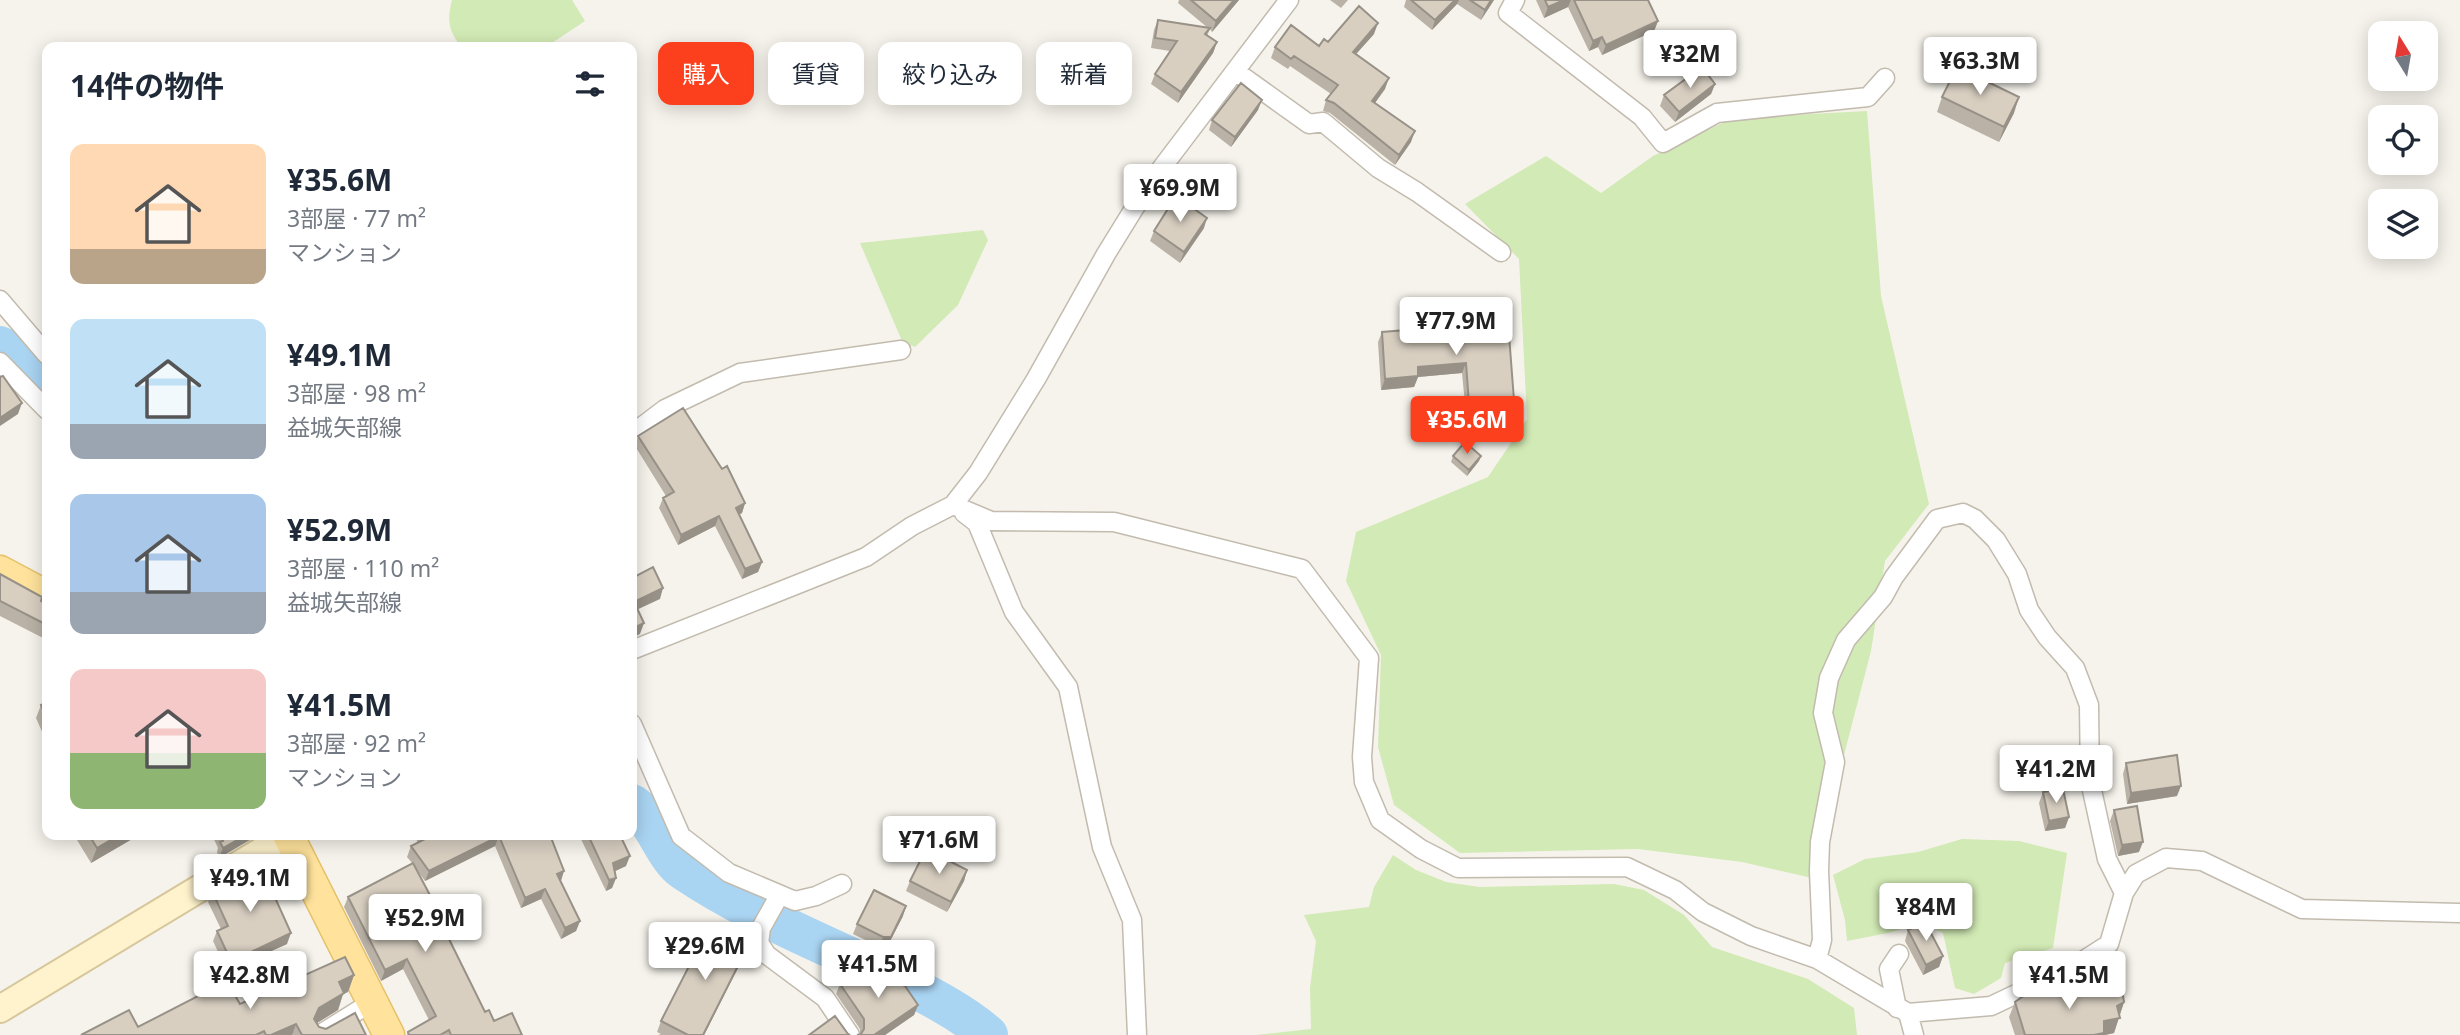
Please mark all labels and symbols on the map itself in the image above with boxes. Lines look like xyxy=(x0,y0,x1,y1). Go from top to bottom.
north arrow xyxy=(2368,21,2438,91)
pin: ¥32M xyxy=(1649,31,1731,90)
pin: ¥63.3M xyxy=(1923,38,2037,97)
pin: ¥69.9M xyxy=(1123,164,1237,224)
pin: ¥77.9M xyxy=(1399,298,1513,357)
pin: ¥35.6M xyxy=(1410,396,1524,456)
pin: ¥41.2M xyxy=(1999,746,2113,805)
pin: ¥71.6M xyxy=(882,816,996,876)
pin: ¥49.1M xyxy=(193,855,307,914)
pin: ¥84M xyxy=(1885,884,1967,943)
pin: ¥52.9M xyxy=(368,894,482,954)
pin: ¥29.6M xyxy=(648,922,762,982)
pin: ¥41.5M xyxy=(821,940,935,1000)
pin: ¥42.8M xyxy=(193,951,307,1011)
pin: ¥41.5M xyxy=(2012,951,2126,1011)

